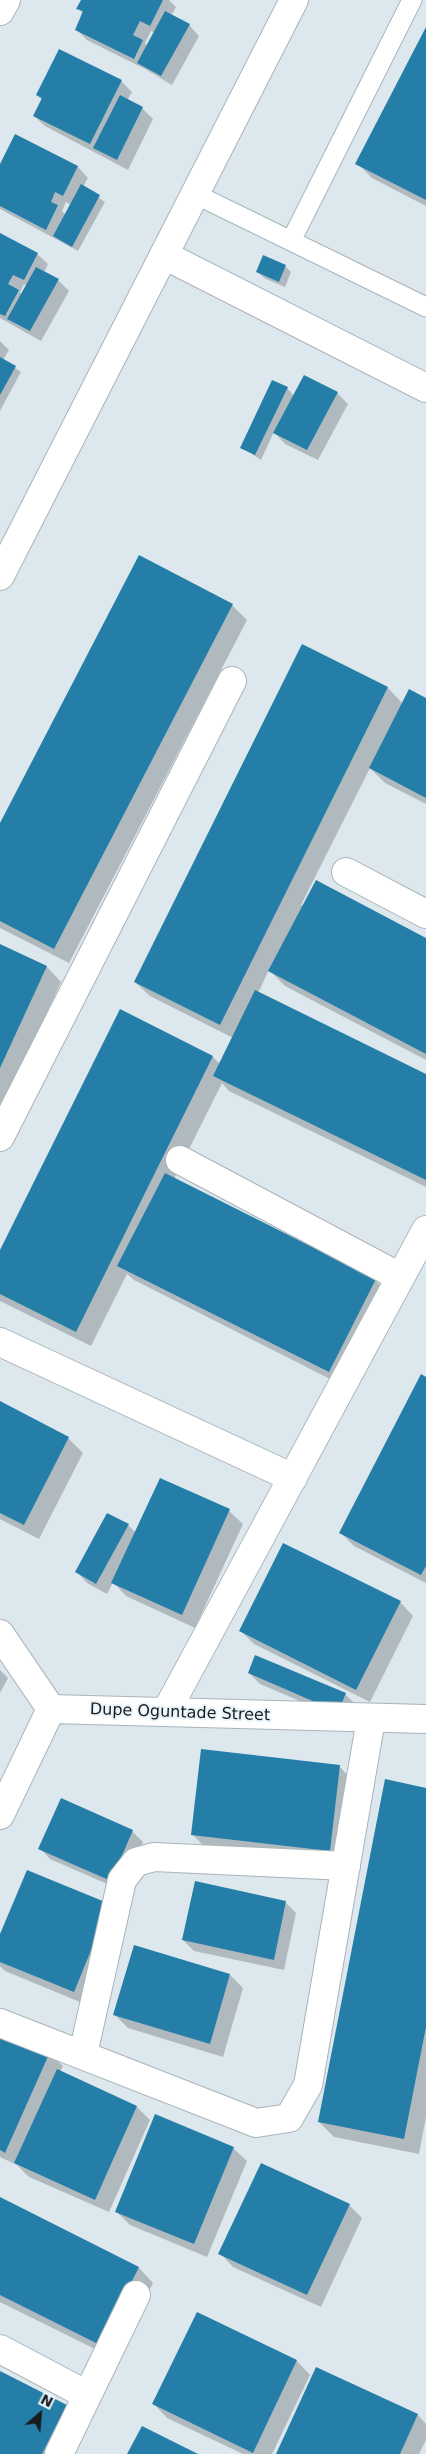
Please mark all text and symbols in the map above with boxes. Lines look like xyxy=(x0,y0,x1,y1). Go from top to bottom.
street label: Dupe Oguntade Street xyxy=(90,1700,270,1726)
north arrow xyxy=(15,2389,65,2439)
text: N xyxy=(38,2391,56,2410)

